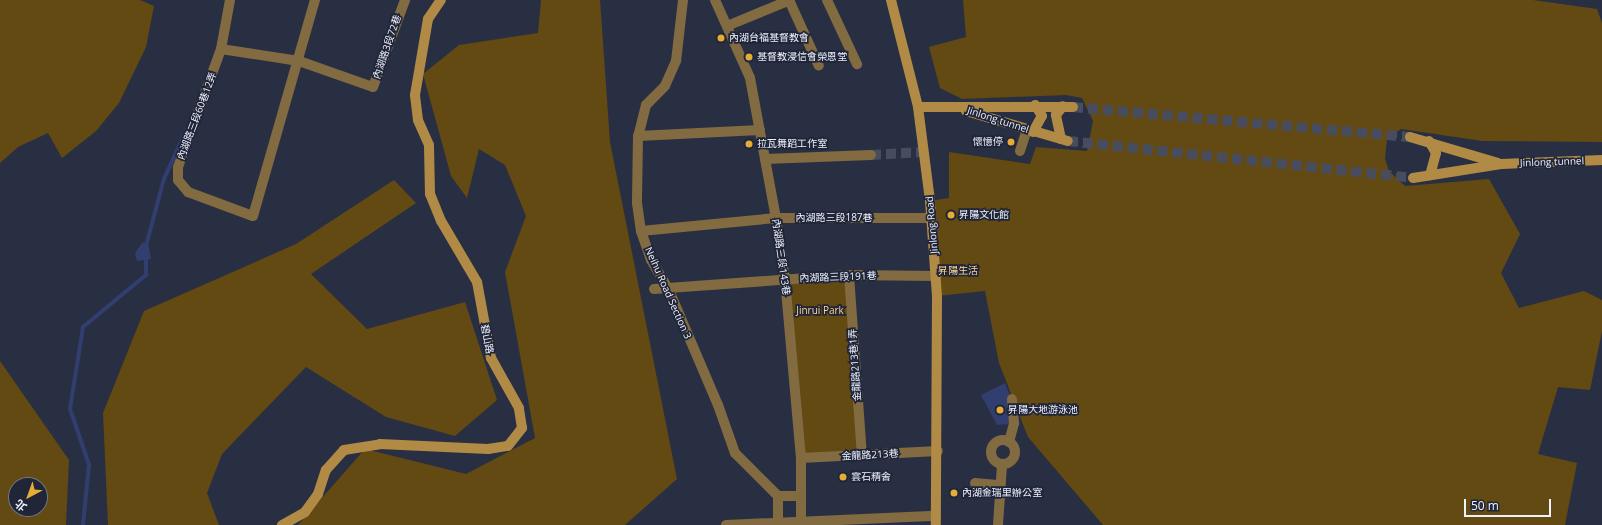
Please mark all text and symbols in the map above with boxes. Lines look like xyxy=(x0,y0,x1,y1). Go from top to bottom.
street label: 內湖路3段72巷 xyxy=(370,13,404,81)
place label: 內湖台福基督教會 xyxy=(729,32,809,44)
marker: 內湖台福基督教會 xyxy=(716,33,726,43)
place label: 基督教浸信會榮恩堂 xyxy=(757,51,847,63)
marker: 基督教浸信會榮恩堂 xyxy=(744,52,754,62)
street label: 內湖路三段60巷12弄 xyxy=(175,70,219,162)
street label: Jinlong tunnel xyxy=(966,104,1030,136)
place label: 懷憶停 xyxy=(973,136,1003,148)
marker: 懷憶停 xyxy=(1006,137,1016,147)
place label: 拉瓦舞蹈工作室 xyxy=(757,138,827,150)
marker: 拉瓦舞蹈工作室 xyxy=(744,139,754,149)
street label: Jinlong tunnel xyxy=(1520,155,1584,169)
street label: Jinlong Road xyxy=(923,196,941,254)
place label: 昇陽文化館 xyxy=(959,209,1009,221)
marker: 昇陽文化館 xyxy=(946,210,956,220)
street label: 內湖路三段187巷 xyxy=(795,212,873,224)
street label: 內湖路三段143巷 xyxy=(770,218,792,296)
street label: Neihu Road Section 3 xyxy=(642,245,694,341)
park label: 昇陽生活 xyxy=(938,265,978,277)
street label: 內湖路三段191巷 xyxy=(799,270,877,284)
park label: Jinrui Park xyxy=(796,305,844,317)
street label: 碧山路 xyxy=(478,323,496,355)
street label: 金龍路213巷1弄 xyxy=(846,328,864,402)
place label: 昇陽大地游泳池 xyxy=(1008,404,1078,416)
marker: 昇陽大地游泳池 xyxy=(995,405,1005,415)
street label: 金龍路213巷 xyxy=(841,448,899,462)
place label: 雲石精舍 xyxy=(851,471,891,483)
marker: 雲石精舍 xyxy=(838,472,848,482)
north arrow xyxy=(8,477,48,517)
place label: 內湖金瑞里辦公室 xyxy=(962,487,1042,499)
marker: 內湖金瑞里辦公室 xyxy=(949,488,959,498)
scale bar xyxy=(1466,491,1553,517)
text: 北 xyxy=(11,496,30,515)
text: 50 m xyxy=(1471,497,1499,514)

